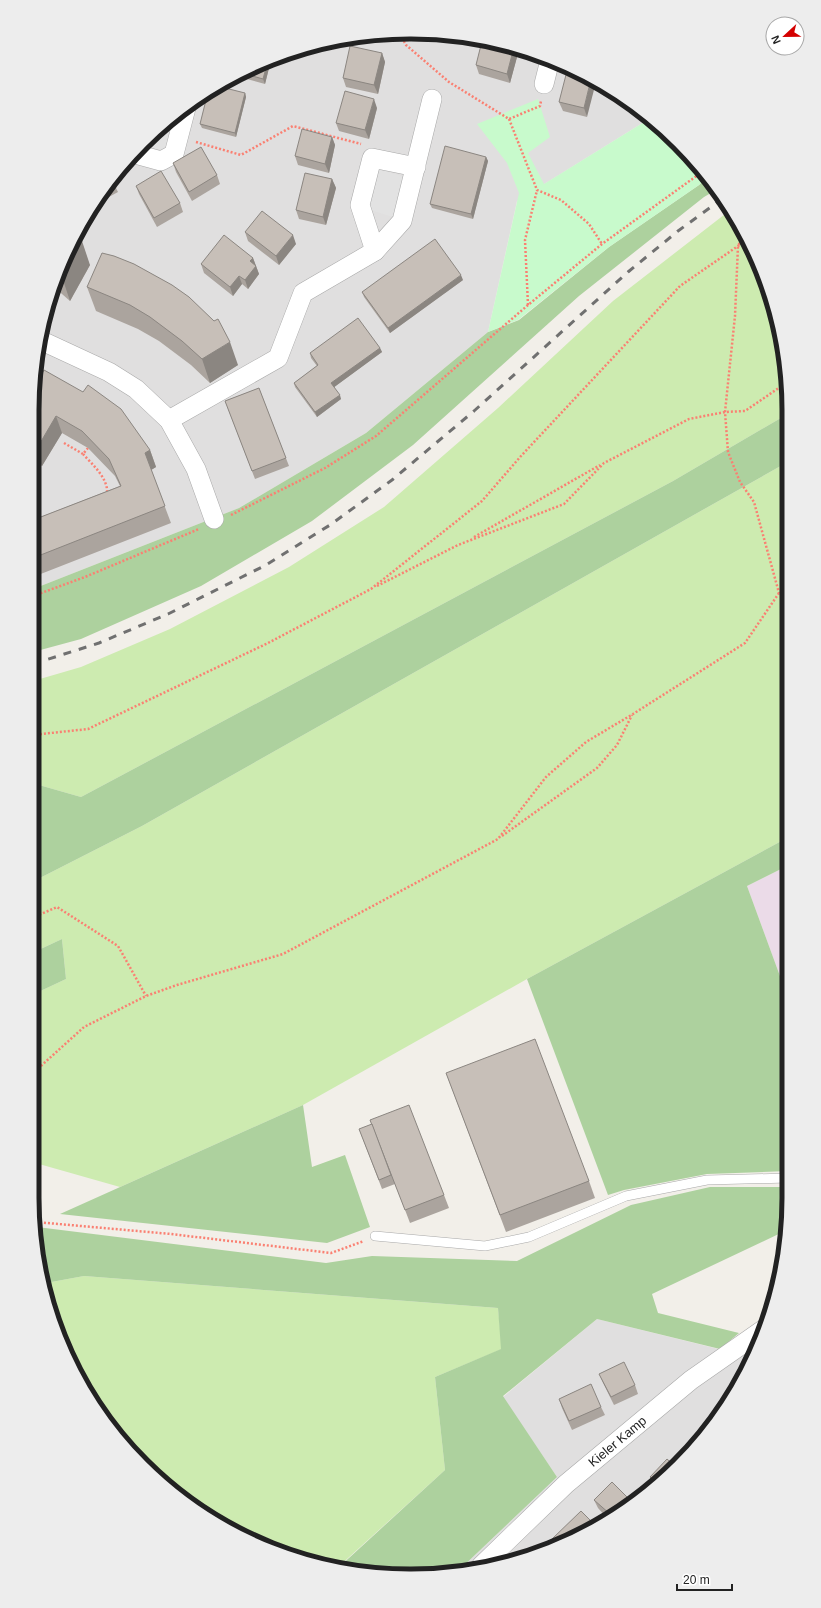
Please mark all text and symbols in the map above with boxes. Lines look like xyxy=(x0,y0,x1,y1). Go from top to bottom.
north arrow xyxy=(765,16,805,56)
text: N xyxy=(769,34,783,46)
street label: Kieler Kamp xyxy=(585,1413,649,1470)
scale bar xyxy=(677,1566,732,1592)
text: 20 m xyxy=(683,1573,710,1587)

